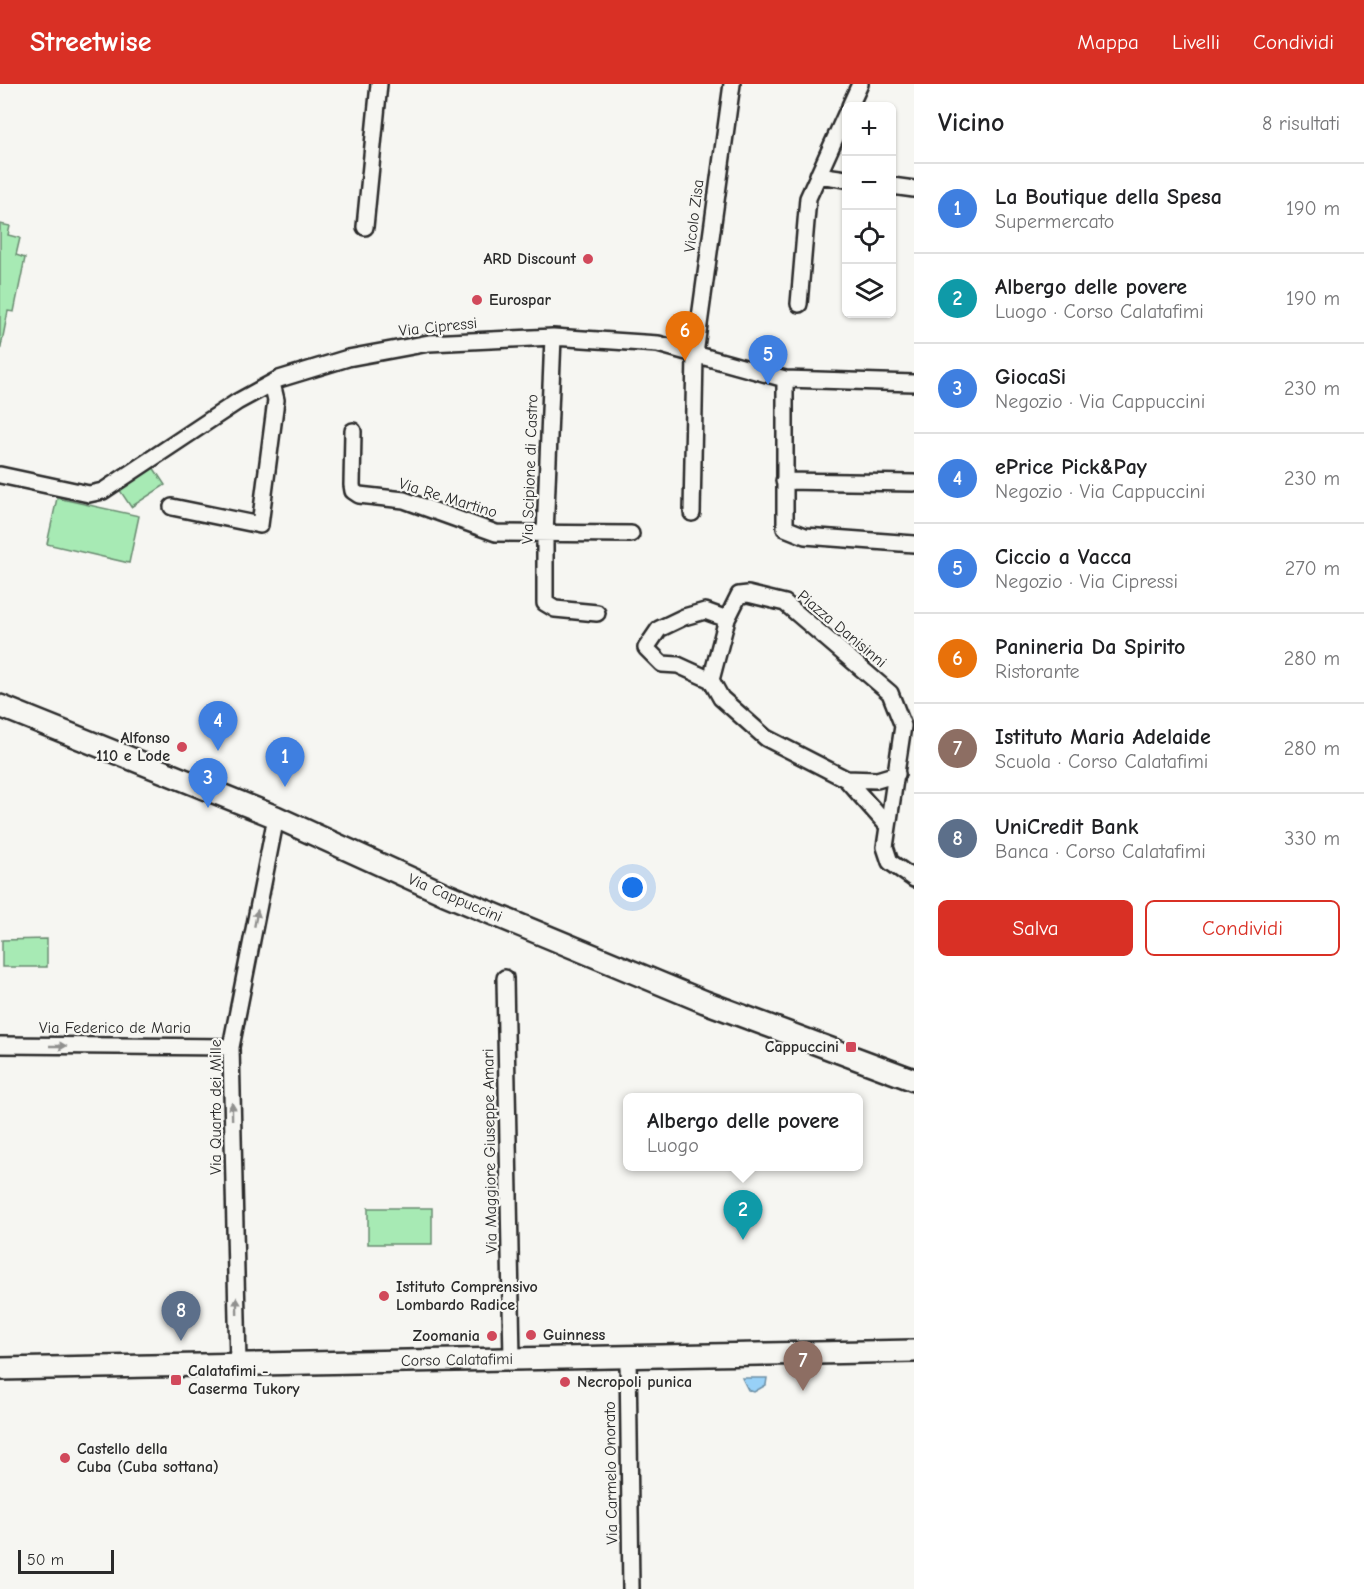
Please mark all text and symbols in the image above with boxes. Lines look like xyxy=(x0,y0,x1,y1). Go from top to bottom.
text: Streetwise xyxy=(30,26,151,58)
text: Mappa xyxy=(1077,30,1139,54)
text: Livelli xyxy=(1172,30,1220,54)
text: Condividi xyxy=(1253,30,1334,54)
map controls xyxy=(842,102,896,318)
button: + xyxy=(842,102,896,156)
text: Vicino xyxy=(938,108,1004,138)
text: 8 risultati xyxy=(1262,112,1340,135)
button: − xyxy=(842,156,896,210)
street label: Vicolo Zisa xyxy=(681,178,707,254)
text: La Boutique della Spesa xyxy=(995,184,1222,210)
text: 1 xyxy=(954,197,961,220)
text: 190 m xyxy=(1286,197,1340,220)
button: locate xyxy=(842,210,896,264)
text: Supermercato xyxy=(995,210,1114,233)
place label: ARD Discount xyxy=(484,250,577,268)
marker: ARD Discount xyxy=(581,252,595,266)
button: layers xyxy=(842,264,896,318)
text: Albergo delle povere xyxy=(995,274,1187,300)
text: 2 xyxy=(953,287,962,310)
text: 190 m xyxy=(1286,287,1340,310)
place label: Eurospar xyxy=(489,291,552,309)
marker: Eurospar xyxy=(470,293,484,307)
text: Luogo · Corso Calatafimi xyxy=(995,300,1204,323)
pin: 6 xyxy=(666,312,704,361)
street label: Via Cipressi xyxy=(398,314,478,340)
pin: 5 xyxy=(748,336,788,385)
text: GiocaSi xyxy=(995,364,1066,390)
text: 3 xyxy=(953,377,962,400)
text: 230 m xyxy=(1284,377,1340,400)
text: Negozio · Via Cappuccini xyxy=(995,390,1205,413)
street label: Via Scipione di Castro xyxy=(518,394,542,544)
text: ePrice Pick&Pay xyxy=(995,454,1147,480)
text: 4 xyxy=(953,467,962,490)
text: 230 m xyxy=(1284,467,1340,490)
street label: Via Re Martino xyxy=(397,474,499,522)
text: Negozio · Via Cappuccini xyxy=(995,480,1205,503)
text: Ciccio a Vacca xyxy=(995,544,1132,570)
text: 5 xyxy=(952,557,963,580)
text: 270 m xyxy=(1285,557,1340,580)
text: Negozio · Via Cipressi xyxy=(995,570,1178,593)
street label: Piazza Danisinni xyxy=(794,587,890,671)
text: Panineria Da Spirito xyxy=(995,634,1185,660)
text: 6 xyxy=(952,647,963,670)
text: 280 m xyxy=(1284,647,1340,670)
text: Ristorante xyxy=(995,660,1080,683)
pin: 4 xyxy=(198,702,238,751)
text: Istituto Maria Adelaide xyxy=(995,724,1211,750)
place label: Alfonso 110 e Lode xyxy=(96,729,170,765)
text: 7 xyxy=(953,737,962,760)
text: 280 m xyxy=(1284,737,1340,760)
pin: 1 xyxy=(266,738,304,787)
marker: Alfonso 110 e Lode xyxy=(175,740,189,754)
text: Scuola · Corso Calatafimi xyxy=(995,750,1208,773)
pin: 3 xyxy=(188,758,228,808)
text: UniCredit Bank xyxy=(995,814,1138,840)
text: 8 xyxy=(952,827,963,850)
text: 330 m xyxy=(1284,827,1340,850)
text: Banca · Corso Calatafimi xyxy=(995,840,1206,863)
street label: Via Cappuccini xyxy=(405,870,505,926)
your location xyxy=(618,873,647,902)
button: Salva xyxy=(938,900,1133,956)
button: Condividi xyxy=(1145,900,1340,956)
one-way arrow xyxy=(252,909,261,928)
street label: Via Federico de Maria xyxy=(39,1019,191,1037)
place label: Cappuccini xyxy=(765,1038,839,1056)
street label: Via Quarto dei Mille xyxy=(207,1039,225,1175)
marker: Cappuccini xyxy=(844,1040,858,1054)
one-way arrow xyxy=(49,1041,68,1051)
street label: Via Maggiore Giuseppe Amari xyxy=(479,1048,501,1254)
popup xyxy=(623,1093,863,1171)
one-way arrow xyxy=(227,1101,237,1120)
text: Albergo delle povere xyxy=(647,1108,839,1134)
text: Luogo xyxy=(647,1134,699,1157)
pin: 2 xyxy=(724,1190,762,1240)
place label: Istituto Comprensivo Lombardo Radice xyxy=(396,1278,538,1314)
marker: Istituto Comprensivo Lombardo Radice xyxy=(377,1289,391,1303)
pin: 8 xyxy=(162,1292,201,1341)
one-way arrow xyxy=(232,1296,241,1315)
place label: Guinness xyxy=(543,1326,606,1344)
place label: Zoomania xyxy=(413,1327,480,1345)
marker: Guinness xyxy=(524,1328,538,1342)
marker: Zoomania xyxy=(485,1329,499,1343)
pin: 7 xyxy=(784,1342,822,1391)
street label: Corso Calatafimi xyxy=(401,1350,513,1370)
place label: Calatafimi - Caserma Tukory xyxy=(188,1362,300,1398)
marker: Calatafimi - Caserma Tukory xyxy=(169,1373,183,1387)
place label: Necropoli punica xyxy=(577,1373,692,1391)
marker: Necropoli punica xyxy=(558,1375,572,1389)
street label: Via Carmelo Onorato xyxy=(601,1401,621,1545)
place label: Castello della Cuba (Cuba sottana) xyxy=(77,1440,219,1476)
marker: Castello della Cuba (Cuba sottana) xyxy=(58,1451,72,1465)
scale bar xyxy=(18,1547,114,1574)
text: 50 m xyxy=(27,1551,64,1569)

